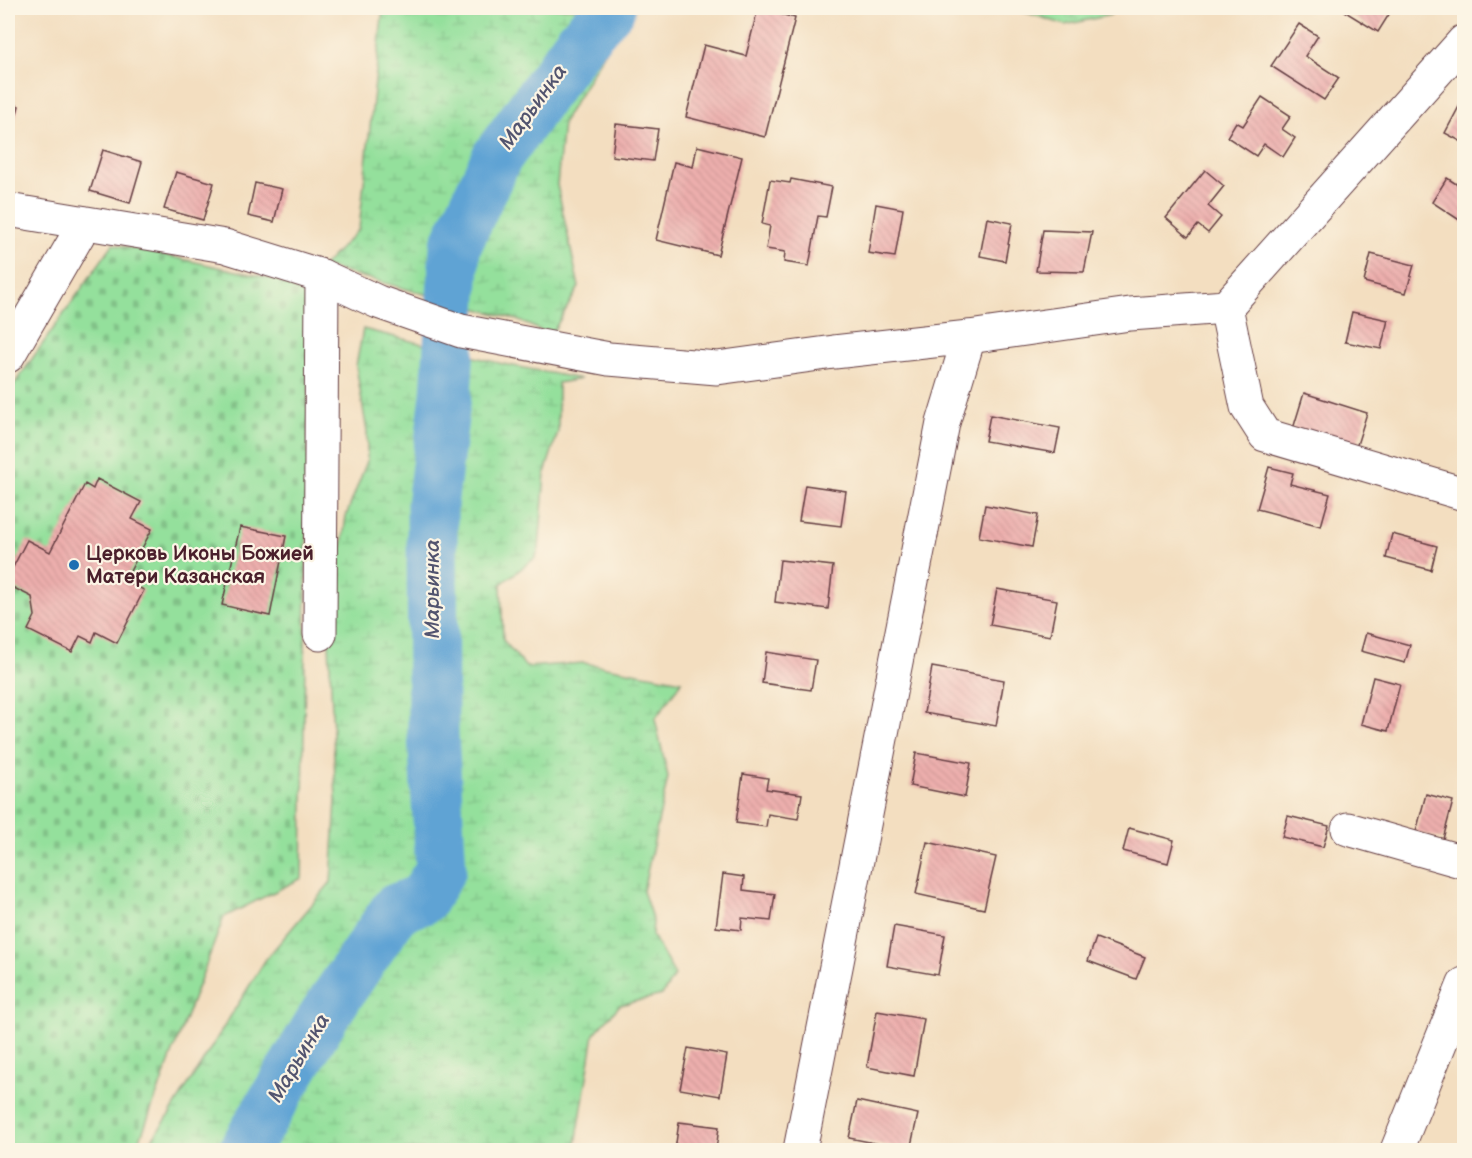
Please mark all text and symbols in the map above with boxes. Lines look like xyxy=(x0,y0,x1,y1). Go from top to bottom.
water label: Марьинка xyxy=(494,59,572,155)
water label: Марьинка xyxy=(420,539,445,639)
place label: Церковь Иконы Божией Матери Казанская xyxy=(86,542,314,589)
marker: Церковь Иконы Божией Матери Казанская xyxy=(67,558,81,572)
water label: Марьинка xyxy=(263,1009,335,1107)

